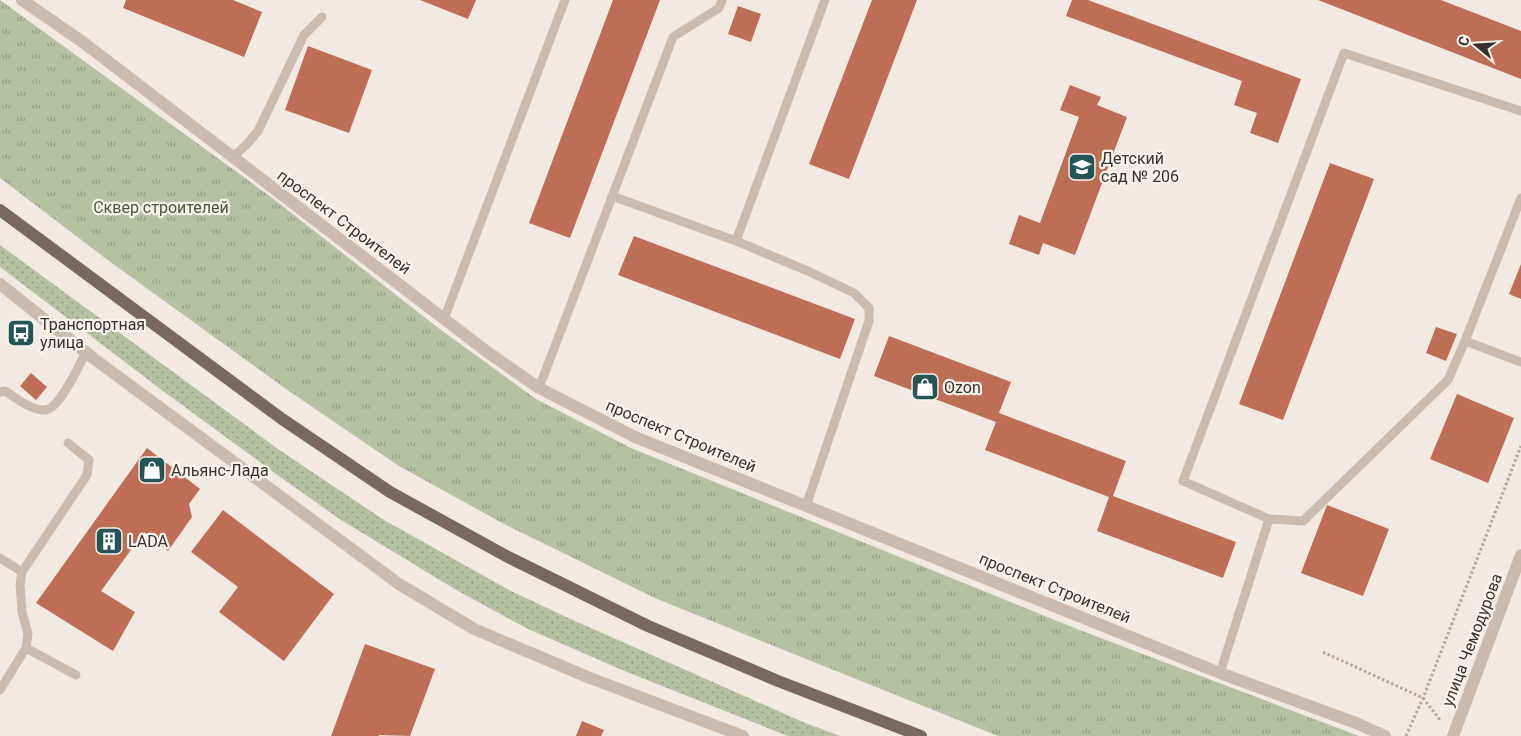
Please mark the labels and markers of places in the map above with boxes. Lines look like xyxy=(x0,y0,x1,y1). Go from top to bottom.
place label: Детский сад № 206 xyxy=(1101,149,1179,186)
school or university icon: Детский сад № 206 xyxy=(1067,152,1097,182)
place label: Транспортная улица xyxy=(40,315,145,352)
bus stop icon: Транспортная улица xyxy=(6,318,36,348)
shop icon: Ozon xyxy=(910,372,940,402)
place label: Ozon xyxy=(944,378,981,397)
shop icon: Альянс-Лада xyxy=(137,455,167,485)
place label: Альянс-Лада xyxy=(171,461,269,480)
building icon: LADA xyxy=(94,526,124,556)
place label: LADA xyxy=(128,532,169,551)

